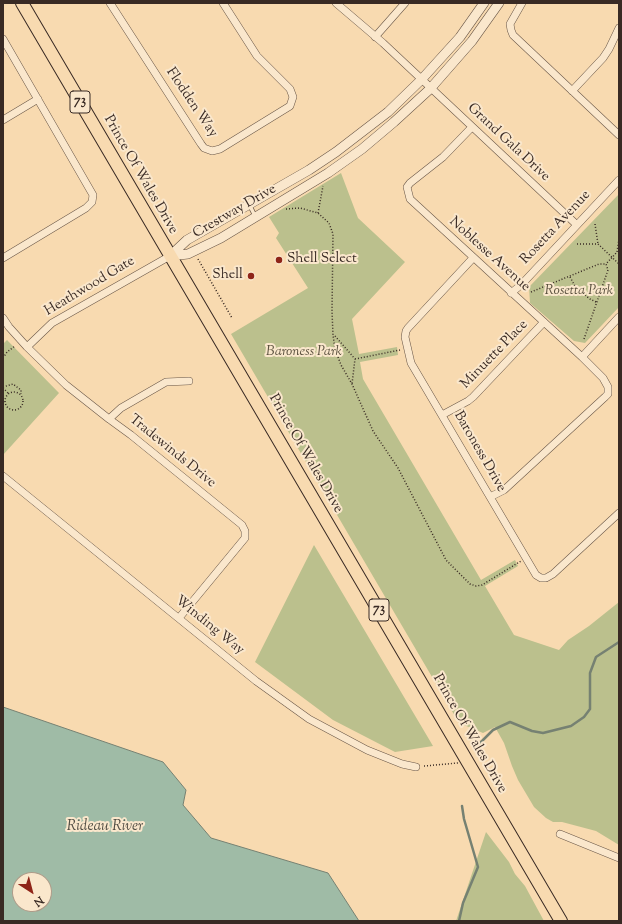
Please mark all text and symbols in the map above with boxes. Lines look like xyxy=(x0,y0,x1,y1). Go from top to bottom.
street label: Flodden Way xyxy=(162,65,220,141)
road number: 73 xyxy=(70,91,90,113)
street label: Grand Gala Drive xyxy=(463,100,553,186)
street label: Prince Of Wales Drive xyxy=(99,113,181,237)
street label: Crestway Drive xyxy=(190,181,280,243)
street label: Rosetta Avenue xyxy=(517,188,595,268)
street label: Noblesse Avenue xyxy=(445,214,533,296)
place label: Shell Select xyxy=(287,252,357,268)
street label: Heathwood Gate xyxy=(42,253,138,321)
marker: Shell Select xyxy=(274,255,284,265)
place label: Shell xyxy=(212,268,243,284)
marker: Shell xyxy=(246,271,256,281)
park label: Rosetta Park xyxy=(545,284,613,300)
street label: Minuette Place xyxy=(458,317,532,393)
park label: Baroness Park xyxy=(266,345,342,361)
street label: Prince Of Wales Drive xyxy=(264,392,346,516)
street label: Baroness Drive xyxy=(449,409,509,495)
street label: Tradewinds Drive xyxy=(125,412,219,492)
street label: Winding Way xyxy=(171,593,247,659)
road number: 73 xyxy=(369,599,389,621)
street label: Prince Of Wales Drive xyxy=(428,672,510,796)
water label: Rideau River xyxy=(67,818,143,836)
north arrow xyxy=(12,872,52,912)
text: N xyxy=(30,892,47,910)

